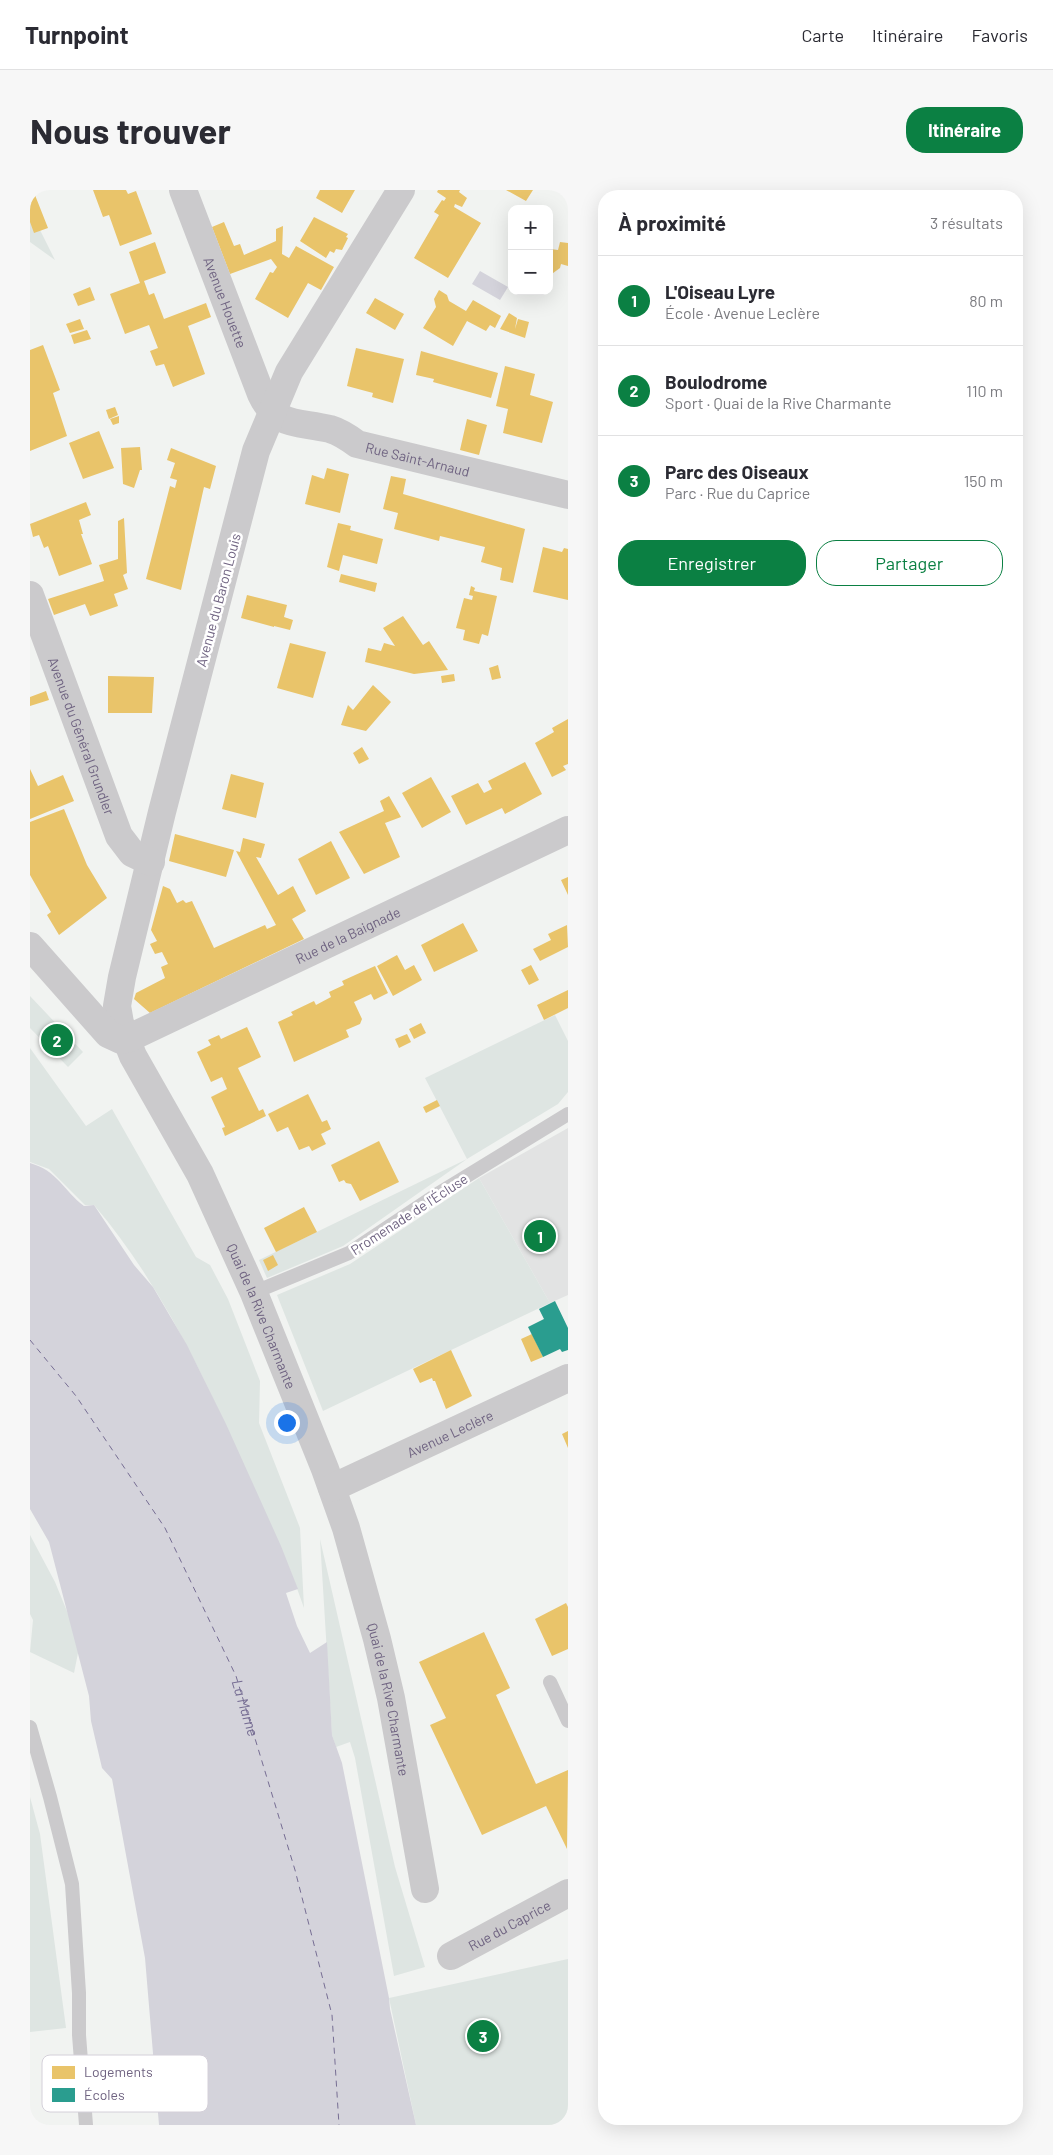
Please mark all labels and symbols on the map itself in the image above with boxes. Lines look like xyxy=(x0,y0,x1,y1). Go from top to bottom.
street label: Avenue Houette xyxy=(201,254,251,350)
street label: Rue Saint-Arnaud xyxy=(364,438,472,480)
street label: Avenue du Baron Louis xyxy=(192,531,244,669)
street label: Avenue du Général Grundler xyxy=(45,655,119,817)
street label: Rue de la Baignade xyxy=(292,902,403,967)
pin: 2 xyxy=(41,1021,73,1059)
street label: Promenade de l'Écluse xyxy=(347,1170,471,1258)
pin: 1 xyxy=(524,1217,556,1255)
street label: Quai de la Rive Charmante xyxy=(224,1241,300,1391)
street label: Avenue Leclère xyxy=(404,1406,496,1460)
your location xyxy=(274,1410,300,1436)
street label: Quai de la Rive Charmante xyxy=(364,1621,413,1777)
water label: La Marne xyxy=(229,1677,263,1738)
street label: Rue du Caprice xyxy=(465,1896,553,1954)
pin: 3 xyxy=(467,2017,499,2055)
legend xyxy=(42,2055,208,2112)
text: Logements xyxy=(84,2063,153,2080)
text: Écoles xyxy=(84,2086,125,2103)

